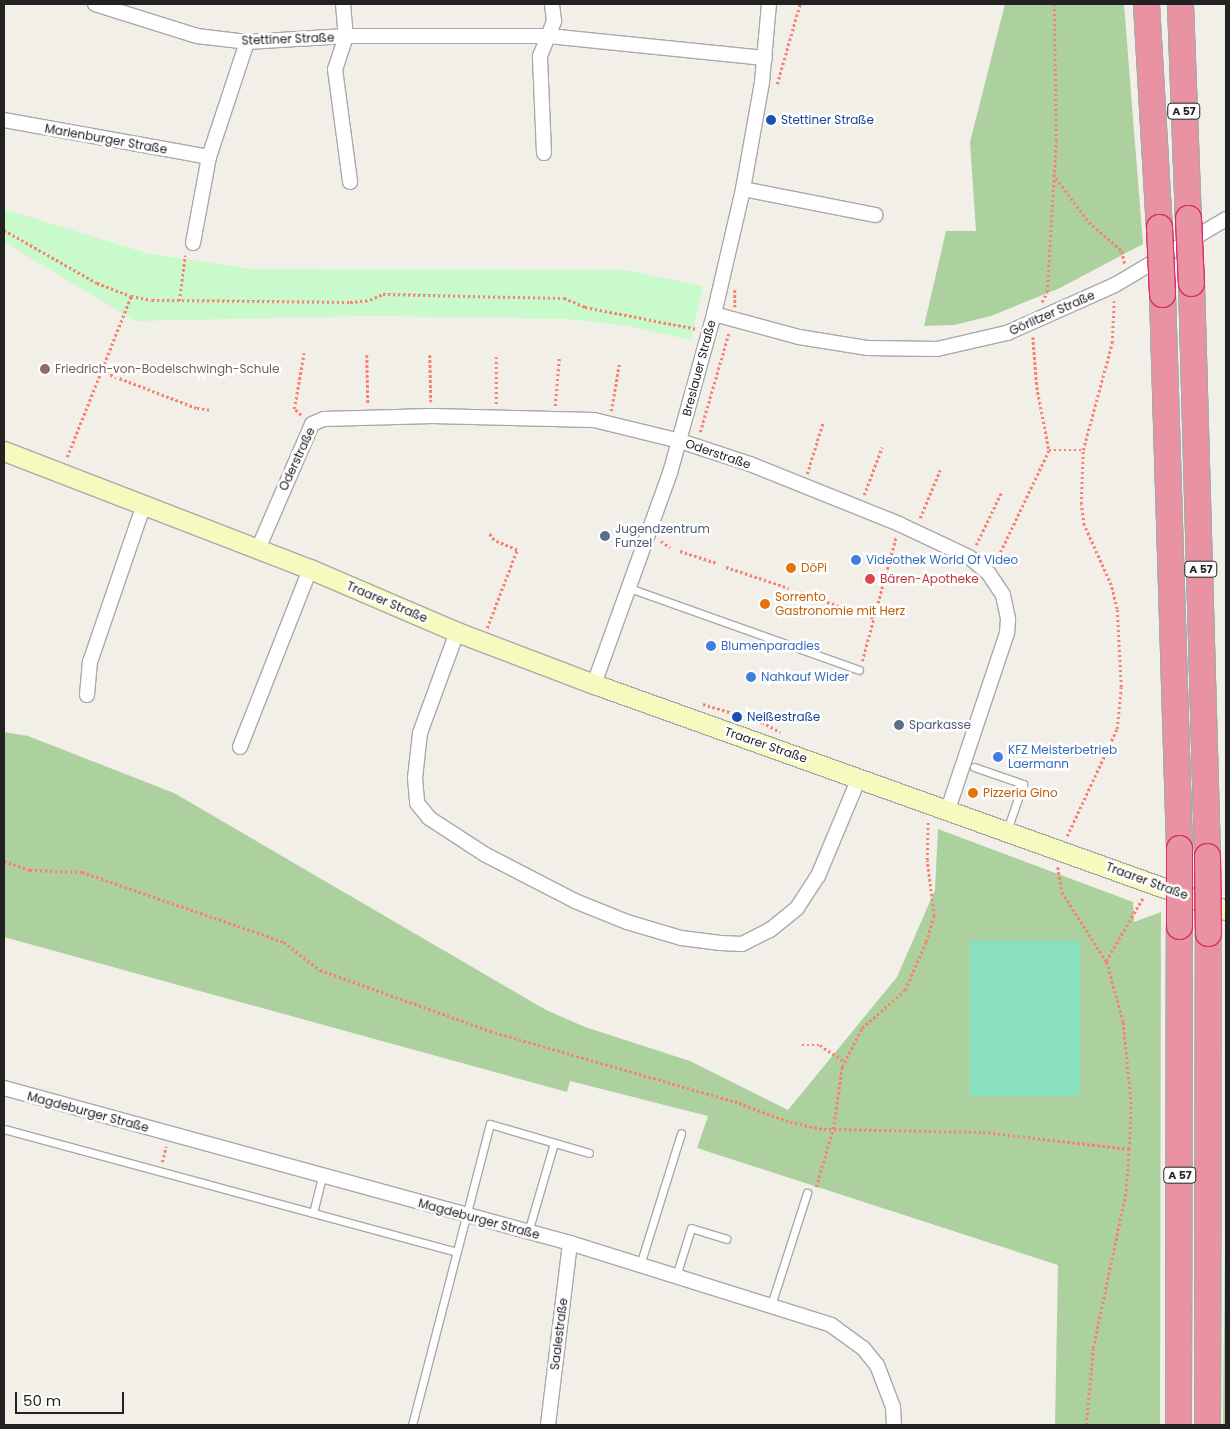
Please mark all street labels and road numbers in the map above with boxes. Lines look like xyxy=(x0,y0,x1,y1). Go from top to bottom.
street label: Stettiner Straße xyxy=(241,30,335,48)
road number: A 57 xyxy=(1166,102,1202,120)
street label: Marienburger Straße xyxy=(44,121,168,157)
street label: Görlitzer Straße xyxy=(1007,288,1097,338)
street label: Breslauer Straße xyxy=(679,318,719,418)
street label: Oderstraße xyxy=(276,425,318,493)
street label: Oderstraße xyxy=(683,436,753,472)
road number: A 57 xyxy=(1184,560,1218,578)
street label: Traarer Straße xyxy=(344,578,430,626)
street label: Traarer Straße xyxy=(723,724,809,766)
street label: Traarer Straße xyxy=(1104,859,1190,903)
street label: Magdeburger Straße xyxy=(26,1089,150,1135)
road number: A 57 xyxy=(1162,1166,1198,1184)
street label: Magdeburger Straße xyxy=(417,1196,541,1242)
street label: Saalestraße xyxy=(547,1297,571,1371)

